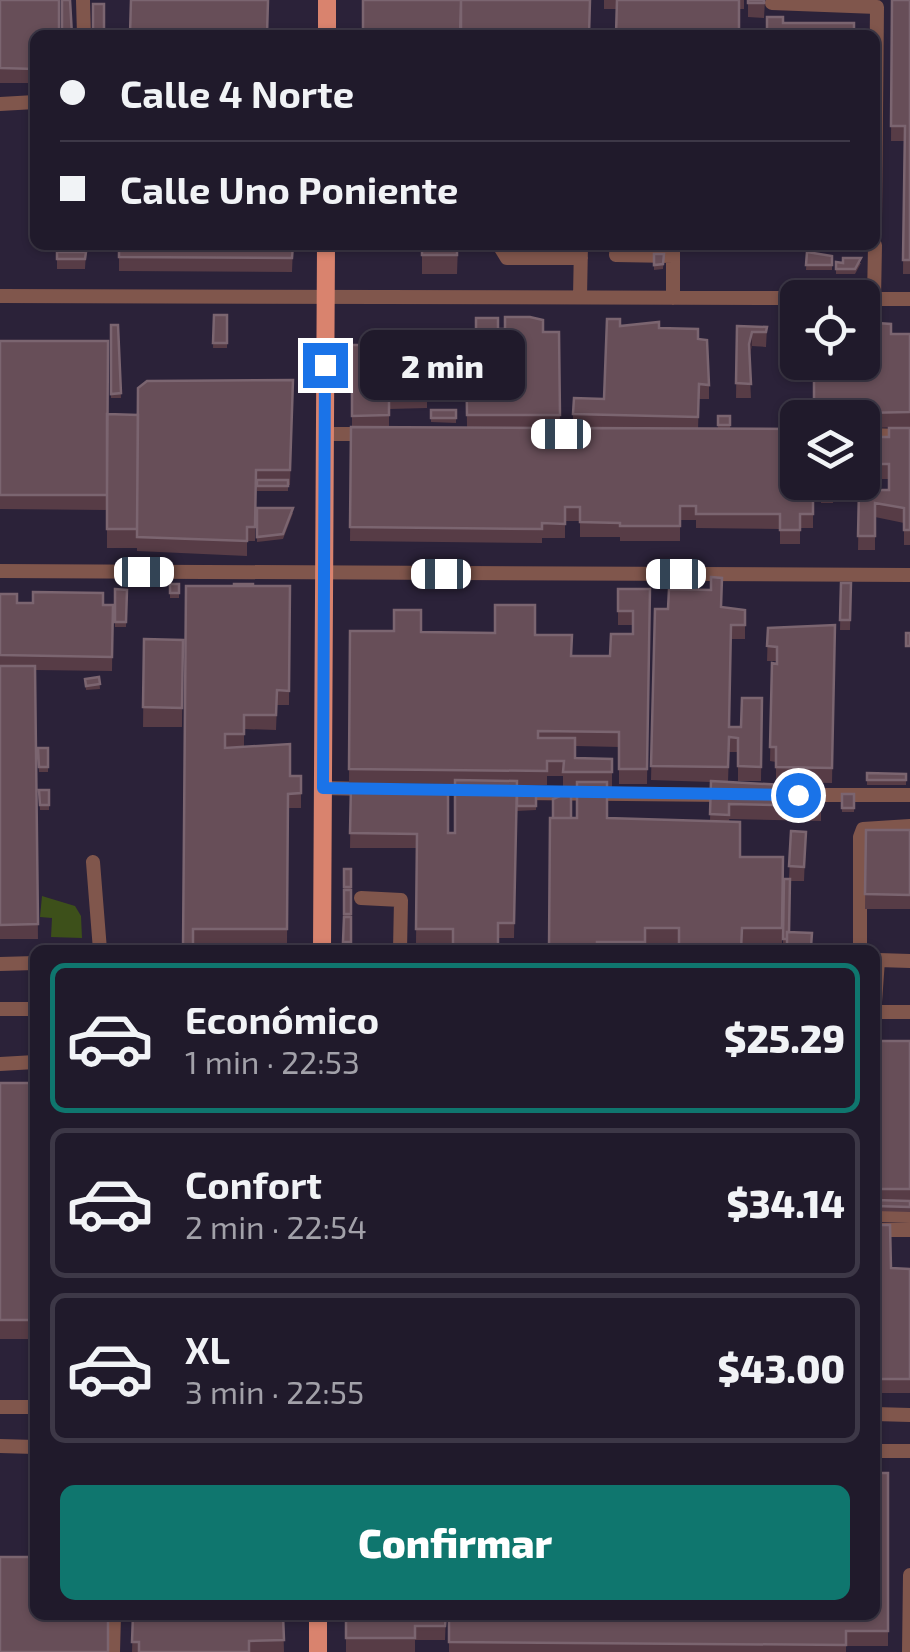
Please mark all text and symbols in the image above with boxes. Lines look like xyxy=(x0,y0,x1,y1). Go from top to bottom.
text: Calle 4 Norte xyxy=(120,70,354,116)
text: Calle Uno Poniente xyxy=(120,166,459,212)
map controls xyxy=(780,280,880,500)
button: locate xyxy=(780,280,880,380)
callout: 2 min xyxy=(360,330,525,400)
route end xyxy=(303,343,348,388)
text: 2 min xyxy=(401,346,484,384)
button: layers xyxy=(780,400,880,500)
car xyxy=(531,419,591,449)
car xyxy=(114,557,174,587)
car xyxy=(411,559,471,589)
car xyxy=(646,559,706,589)
route start xyxy=(776,773,821,818)
icon: car xyxy=(65,993,155,1083)
text: Económico xyxy=(185,996,379,1042)
text: $25.29 xyxy=(724,1015,845,1061)
text: 1 min · 22:53 xyxy=(185,1042,360,1080)
icon: car xyxy=(65,1158,155,1248)
text: Confort xyxy=(185,1161,322,1207)
text: $34.14 xyxy=(727,1180,845,1226)
text: 2 min · 22:54 xyxy=(185,1207,367,1245)
icon: car xyxy=(65,1323,155,1413)
text: XL xyxy=(185,1326,230,1372)
text: $43.00 xyxy=(718,1345,845,1391)
text: 3 min · 22:55 xyxy=(185,1372,364,1410)
button: Confirmar xyxy=(60,1485,850,1600)

